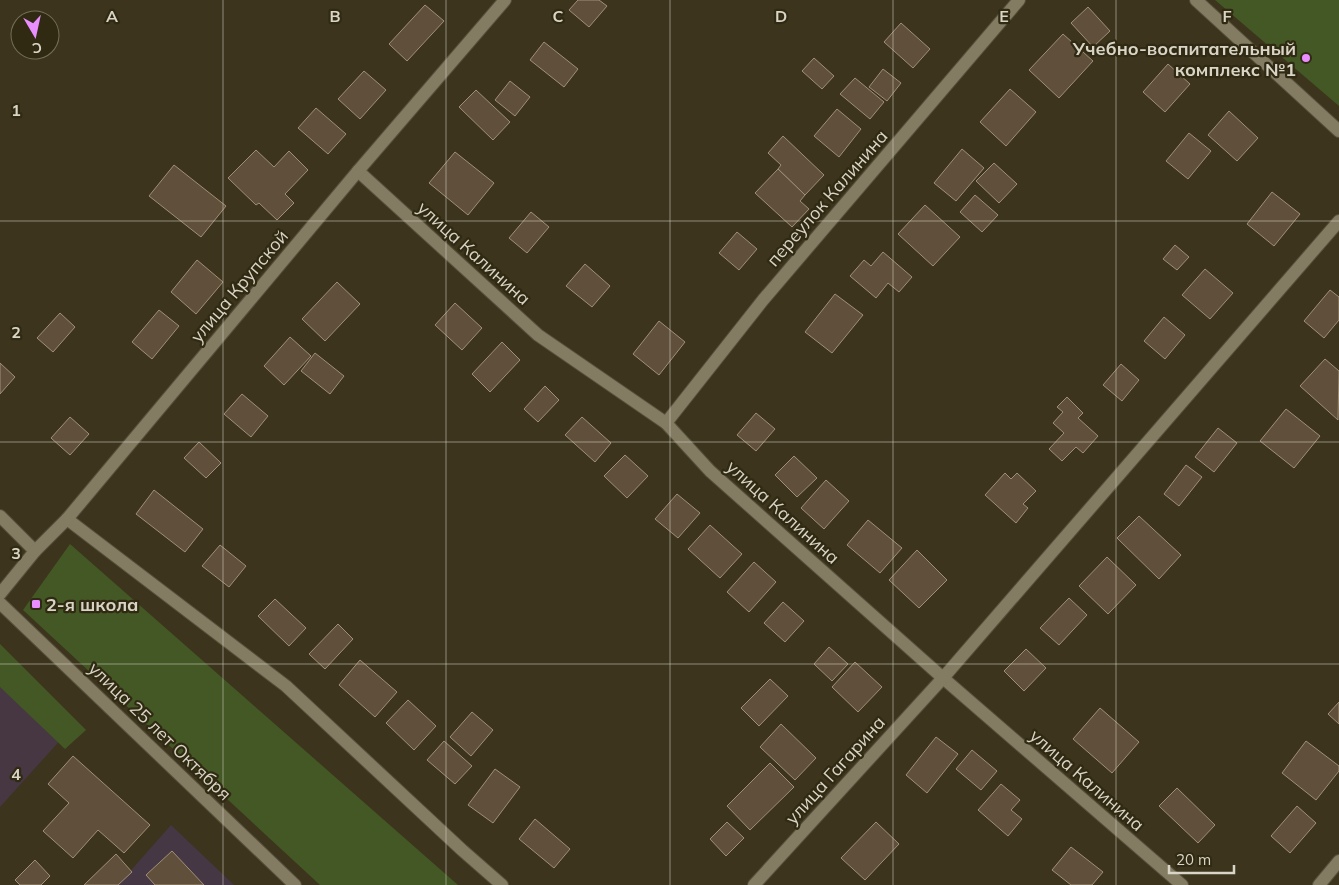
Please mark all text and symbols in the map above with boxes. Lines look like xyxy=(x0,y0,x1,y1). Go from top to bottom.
text: A xyxy=(106,6,118,26)
text: B xyxy=(329,6,341,26)
text: C xyxy=(553,6,564,26)
text: D xyxy=(775,6,787,26)
text: E xyxy=(999,6,1009,26)
text: F xyxy=(1222,6,1232,26)
north arrow xyxy=(10,10,60,60)
place label: Учебно-воспитательный комплекс №1 xyxy=(1072,37,1296,81)
text: С xyxy=(31,38,43,57)
marker: Учебно-воспитательный комплекс №1 xyxy=(1300,52,1312,64)
text: 1 xyxy=(11,100,21,120)
street label: переулок Калинина xyxy=(761,125,893,271)
street label: улица Калинина xyxy=(413,196,535,310)
street label: улица Крупской xyxy=(185,225,293,347)
text: 2 xyxy=(11,322,21,342)
street label: улица Калинина xyxy=(722,455,844,569)
text: 3 xyxy=(11,543,21,563)
place label: 2-я школа xyxy=(46,593,139,616)
marker: 2-я школа xyxy=(30,598,42,610)
street label: улица 25 лет Октября xyxy=(84,657,236,805)
street label: улица Гагарина xyxy=(780,711,890,829)
street label: улица Калинина xyxy=(1025,724,1149,836)
text: 4 xyxy=(11,764,21,784)
scale bar xyxy=(1169,842,1234,874)
text: 20 m xyxy=(1176,850,1211,869)

